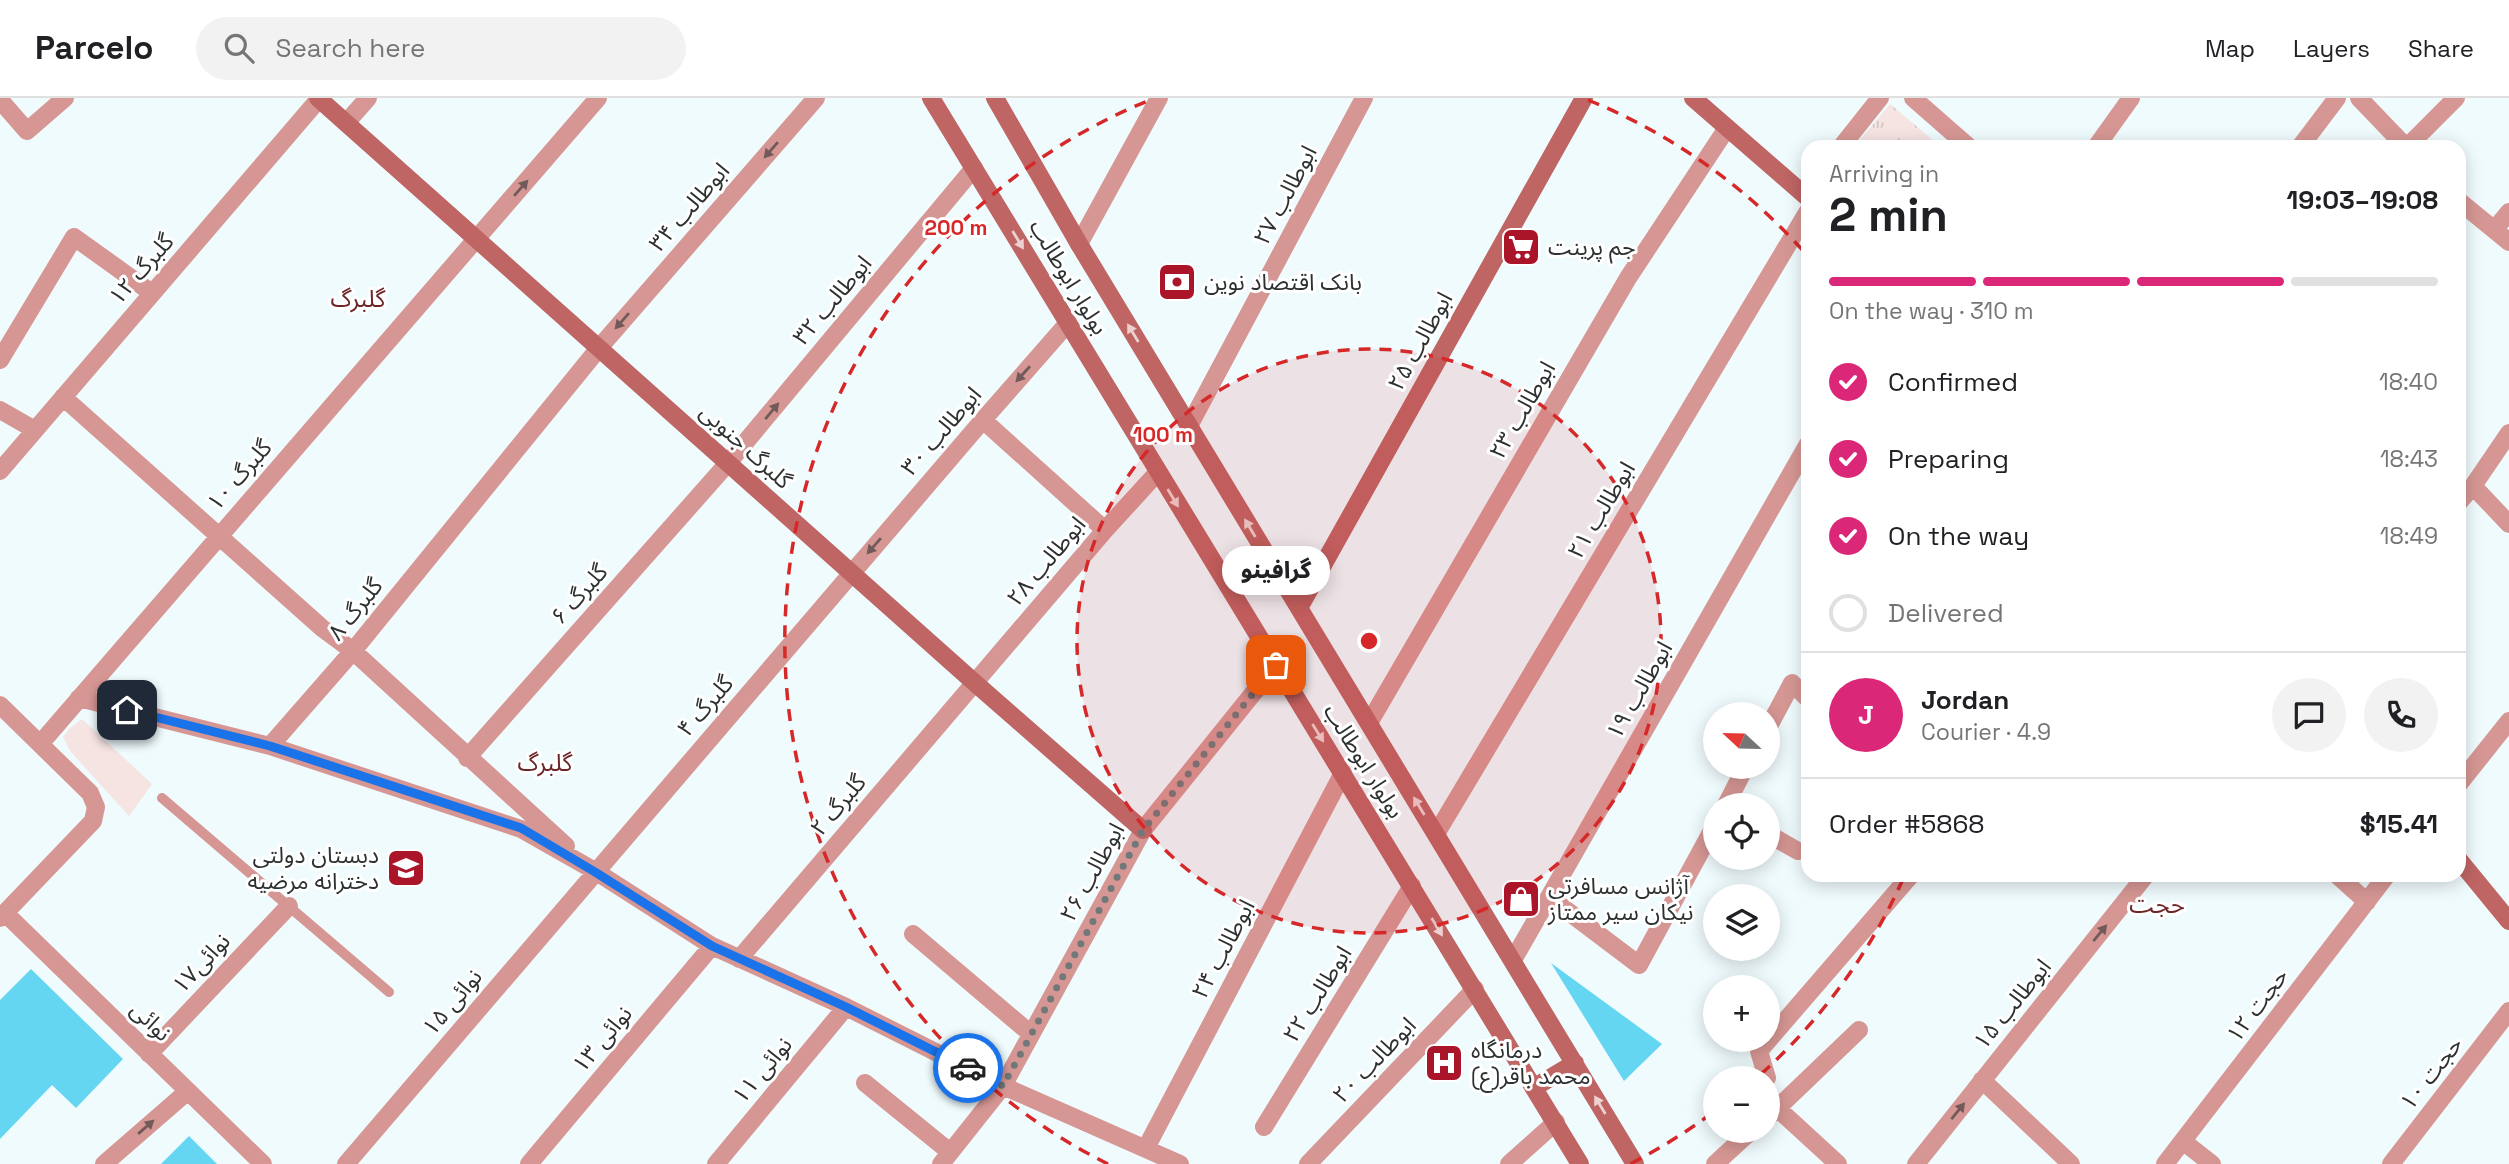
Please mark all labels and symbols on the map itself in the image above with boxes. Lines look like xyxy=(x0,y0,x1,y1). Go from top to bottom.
street label: ابوطالب ۲۷ xyxy=(1246,140,1324,250)
one-way arrow xyxy=(764,141,779,158)
street label: ابوطالب ۳۴ xyxy=(642,156,736,258)
one-way arrow xyxy=(513,179,528,196)
text: 200 m xyxy=(925,214,987,241)
street label: بولوار ابوطالب xyxy=(1023,214,1115,340)
supermarket icon: جم پرینت xyxy=(1500,226,1542,268)
street label: گلبرگ ۱۲ xyxy=(102,227,180,311)
one-way arrow xyxy=(1011,230,1024,249)
place label: جم پرینت xyxy=(1548,232,1636,264)
street label: ابوطالب ۳۲ xyxy=(786,249,878,351)
bank icon: بانک اقتصاد نوین xyxy=(1156,261,1198,303)
place label: بانک اقتصاد نوین xyxy=(1204,267,1362,297)
district label: گلبرگ xyxy=(331,283,387,314)
street label: ابوطالب ۲۵ xyxy=(1381,286,1459,396)
one-way arrow xyxy=(615,313,630,330)
one-way arrow xyxy=(1126,323,1139,342)
street label: ابوطالب ۲۳ xyxy=(1482,356,1562,464)
one-way arrow xyxy=(1015,365,1031,383)
street label: ابوطالب ۳۰ xyxy=(894,380,988,482)
street label: گلبرگ جنوبی xyxy=(694,397,799,496)
one-way arrow xyxy=(764,402,779,419)
text: 100 m xyxy=(1133,421,1193,448)
street label: گلبرگ ۱۰ xyxy=(200,433,278,517)
street label: ابوطالب ۲۱ xyxy=(1560,456,1642,564)
one-way arrow xyxy=(1167,488,1180,507)
street label: ابوطالب ۲۸ xyxy=(1000,510,1092,612)
one-way arrow xyxy=(1244,518,1257,537)
one-way arrow xyxy=(866,537,882,555)
callout: گرافینو xyxy=(1222,546,1330,595)
street label: گلبرگ ۶ xyxy=(544,557,614,631)
street label: گلبرگ ۸ xyxy=(321,571,390,646)
centre of rings xyxy=(1357,629,1381,653)
pin xyxy=(1246,635,1306,695)
street label: ابوطالب ۱۹ xyxy=(1599,636,1679,744)
street label: گلبرگ ۴ xyxy=(670,669,740,743)
pin xyxy=(97,680,157,740)
street label: بولوار ابوطالب xyxy=(1317,698,1411,824)
north arrow xyxy=(1703,702,1780,779)
one-way arrow xyxy=(1312,723,1325,743)
district label: گلبرگ xyxy=(518,747,574,778)
street label: گلبرگ ۲ xyxy=(803,768,873,842)
one-way arrow xyxy=(1413,796,1426,816)
street label: ابوطالب ۲۶ xyxy=(1053,817,1131,927)
place label: دبستان دولتی دخترانه مرضیه xyxy=(248,840,379,896)
school or university icon: دبستان دولتی دخترانه مرضیه xyxy=(385,847,427,889)
place label: آژانس مسافرتی نیکان سیر ممتاز xyxy=(1547,871,1694,927)
shop icon: آژانس مسافرتی نیکان سیر ممتاز xyxy=(1500,878,1542,920)
district label: حجت xyxy=(2129,889,2185,920)
street label: ابوطالب ۲۴ xyxy=(1184,894,1262,1004)
one-way arrow xyxy=(1431,917,1444,936)
one-way arrow xyxy=(2093,924,2108,942)
street label: نوائی۱۷ xyxy=(165,926,237,1000)
street label: ابوطالب ۲۲ xyxy=(1276,940,1358,1048)
street label: ابوطالب ۱۵ xyxy=(1966,953,2058,1055)
street label: حجت ۱۲ xyxy=(2219,962,2295,1048)
street label: نوائی ۱۵ xyxy=(415,963,489,1041)
street label: نوائی xyxy=(124,994,178,1048)
street label: نوائی ۱۳ xyxy=(565,1000,639,1078)
street label: ابوطالب ۲۰ xyxy=(1326,1011,1422,1109)
street label: حجت ۱۰ xyxy=(2393,1030,2469,1116)
street label: نوائی ۱۱ xyxy=(725,1031,799,1109)
courier xyxy=(933,1033,1003,1103)
place label: درمانگاه محمد باقر(ع) xyxy=(1471,1035,1591,1093)
hospital icon: درمانگاه محمد باقر(ع) xyxy=(1423,1042,1465,1084)
one-way arrow xyxy=(1594,1096,1606,1115)
one-way arrow xyxy=(1951,1102,1966,1120)
one-way arrow xyxy=(137,1120,154,1135)

